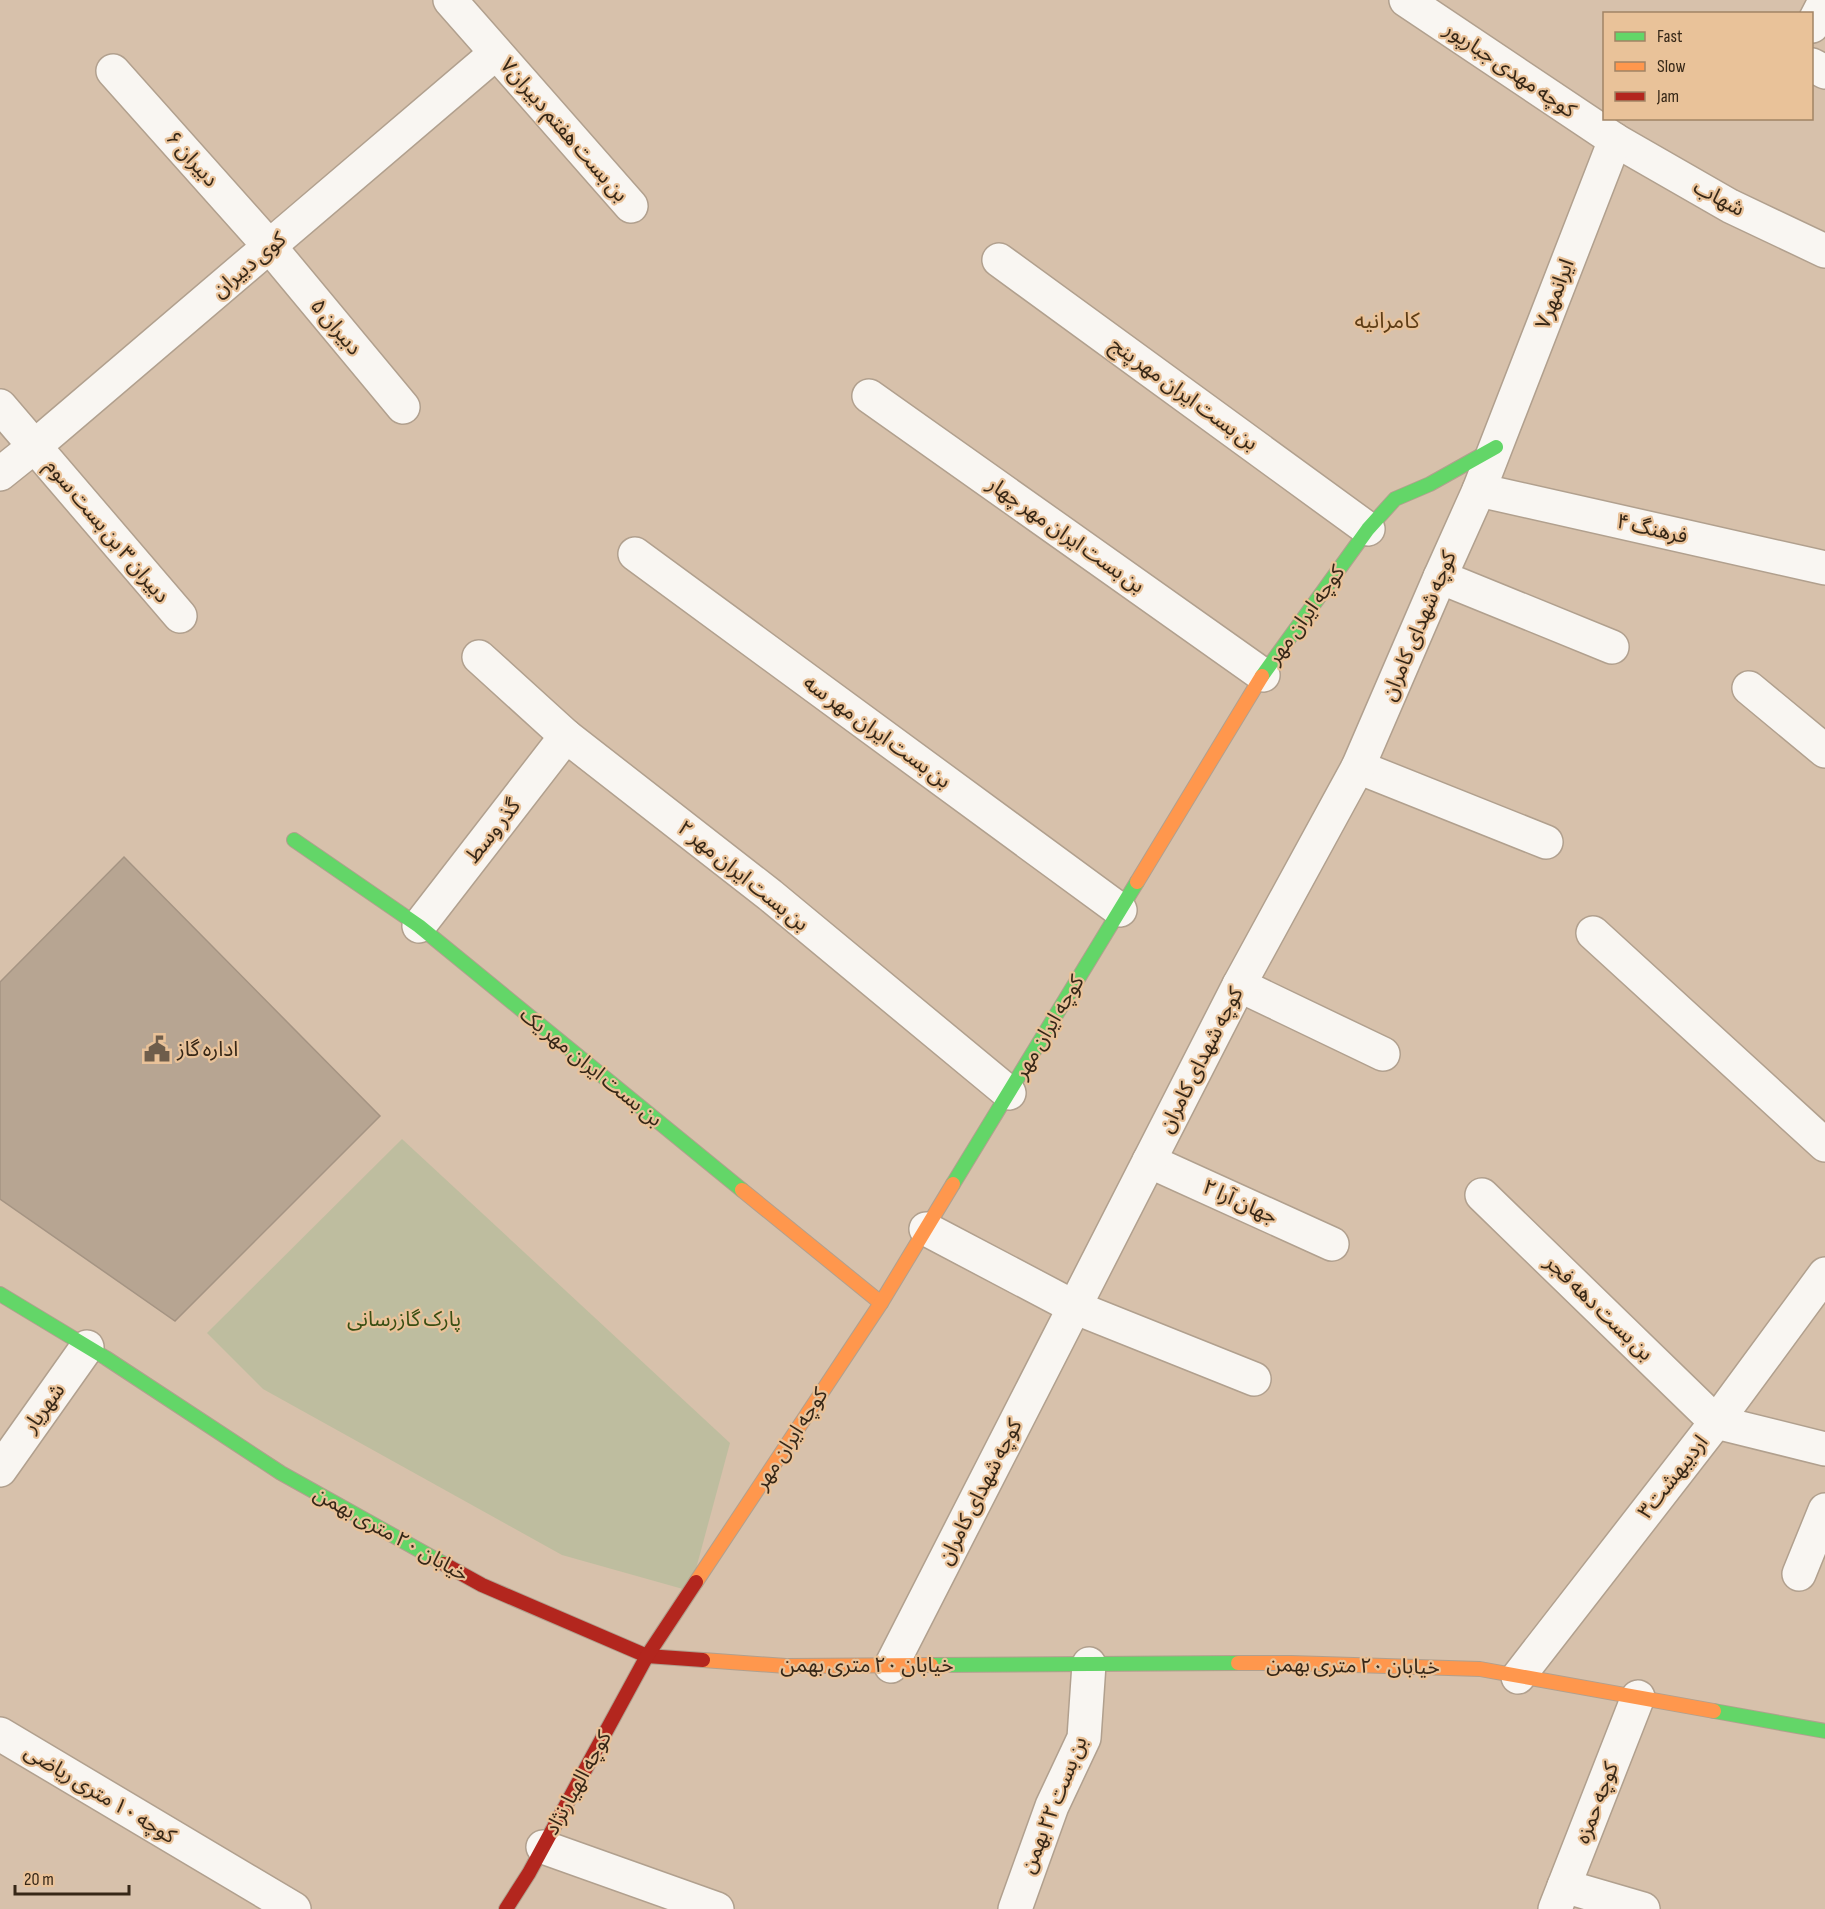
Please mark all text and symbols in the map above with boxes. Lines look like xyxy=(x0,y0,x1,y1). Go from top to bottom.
legend xyxy=(1603,12,1813,120)
street label: کوچه مهدی جبارپور xyxy=(1439,16,1581,124)
text: Fast xyxy=(1657,26,1683,47)
street label: بن بست هفتم دبیران۷ xyxy=(493,53,633,208)
text: Slow xyxy=(1657,56,1686,77)
text: Jam xyxy=(1656,86,1679,107)
street label: دبیران ۶ xyxy=(161,126,223,192)
street label: شهاب xyxy=(1689,174,1749,222)
street label: کوی دبیران xyxy=(207,227,291,303)
street label: ایرانمهر۷ xyxy=(1530,256,1580,332)
street label: دبیران ۵ xyxy=(305,294,367,360)
district label: کامرانیه xyxy=(1354,308,1421,335)
street label: بن بست ایران مهر پنج xyxy=(1104,332,1263,458)
street label: دبیران ۳ بن بست سوم xyxy=(37,454,174,610)
street label: بن بست ایران مهر چهار xyxy=(982,471,1149,599)
street label: فرهنگ ۴ xyxy=(1614,509,1690,549)
street label: کوچه شهدای کامران xyxy=(1376,547,1462,705)
street label: کوچه ایران مهر xyxy=(1261,560,1351,670)
street label: بن بست ایران مهر سه xyxy=(798,670,956,794)
street label: گذر وسط xyxy=(460,794,526,868)
street label: ۲ بن بست ایران مهر xyxy=(672,816,814,936)
street label: کوچه ایران مهر xyxy=(1008,970,1090,1084)
street label: کوچه شهدای کامران xyxy=(1154,983,1249,1137)
street label: بن بست ایران مهر یک xyxy=(515,1002,667,1132)
public building icon: اداره گاز xyxy=(142,1034,172,1064)
place label: اداره گاز xyxy=(176,1037,238,1062)
street label: جهان آرا ۲ xyxy=(1199,1174,1281,1230)
street label: بن بست دهه فجر xyxy=(1539,1249,1658,1366)
park label: پارک گازرسانی xyxy=(347,1307,461,1332)
street label: شهریار xyxy=(17,1378,70,1438)
street label: کوچه ایران مهر xyxy=(748,1383,833,1495)
street label: کوچه شهدای کامران xyxy=(933,1415,1028,1569)
street label: اردیبهشت۳ xyxy=(1633,1430,1713,1524)
street label: خیابان ۲۰ متری بهمن xyxy=(309,1481,473,1587)
street label: خیابان ۲۰ متری بهمن xyxy=(1266,1652,1440,1680)
street label: خیابان ۲۰ متری بهمن xyxy=(780,1653,954,1678)
street label: کوچه الهیارنژاد xyxy=(539,1726,617,1839)
street label: بن بست ۲۲ بهمن xyxy=(1015,1733,1093,1877)
street label: کوچه ۱۰ متری ریاضی xyxy=(20,1739,181,1849)
street label: کوچه حمزه xyxy=(1570,1759,1624,1847)
scale bar xyxy=(15,1858,129,1896)
text: 20 m xyxy=(24,1869,54,1890)

